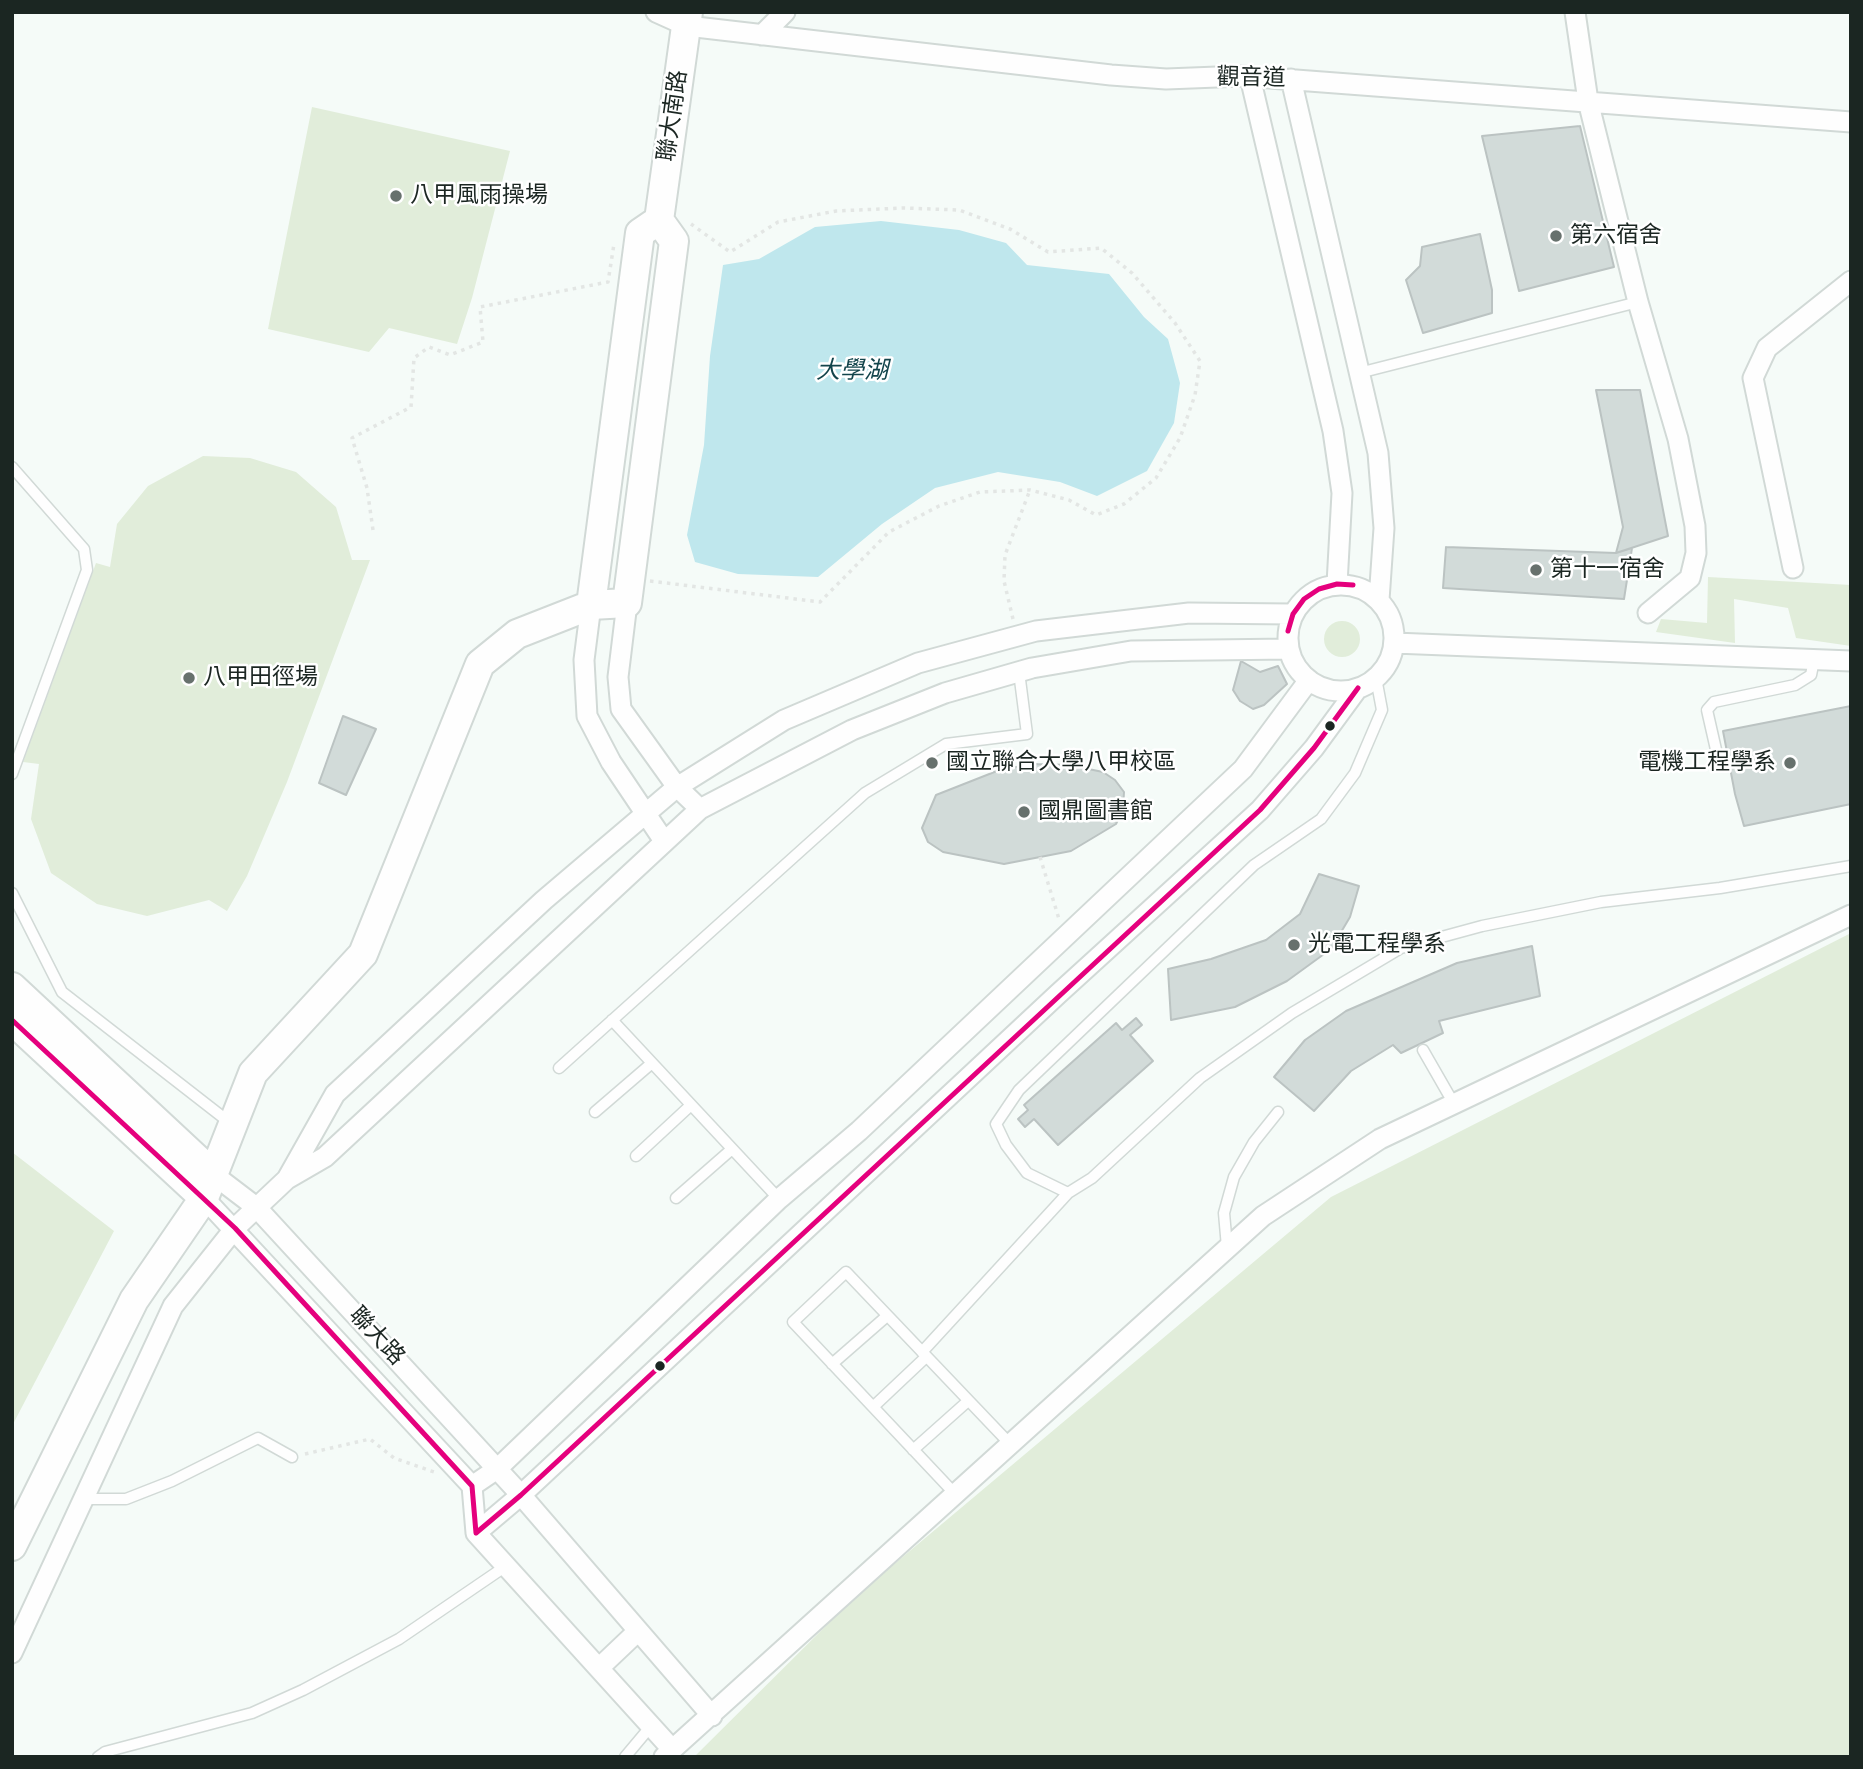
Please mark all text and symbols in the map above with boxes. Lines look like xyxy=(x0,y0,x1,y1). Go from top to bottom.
street label: 觀音道 xyxy=(1216,65,1286,93)
street label: 聯大南路 xyxy=(654,69,694,163)
place label: 八甲風雨操場 xyxy=(410,182,548,210)
marker: 八甲風雨操場 xyxy=(388,188,404,204)
place label: 第六宿舍 xyxy=(1570,222,1662,250)
marker: 第六宿舍 xyxy=(1548,228,1564,244)
water label: 大學湖 xyxy=(816,358,888,386)
place label: 第十一宿舍 xyxy=(1550,556,1665,584)
marker: 第十一宿舍 xyxy=(1528,562,1544,578)
place label: 八甲田徑場 xyxy=(203,664,318,692)
marker: 八甲田徑場 xyxy=(181,670,197,686)
unlabelled marker xyxy=(1323,719,1337,733)
place label: 國立聯合大學八甲校區 xyxy=(946,749,1176,777)
place label: 電機工程學系 xyxy=(1638,749,1776,777)
marker: 國立聯合大學八甲校區 xyxy=(924,755,940,771)
marker: 電機工程學系 xyxy=(1782,755,1798,771)
place label: 國鼎圖書館 xyxy=(1038,798,1153,826)
marker: 國鼎圖書館 xyxy=(1016,804,1032,820)
place label: 光電工程學系 xyxy=(1308,931,1446,959)
marker: 光電工程學系 xyxy=(1286,937,1302,953)
street label: 聯大路 xyxy=(342,1302,410,1372)
unlabelled marker xyxy=(653,1359,667,1373)

